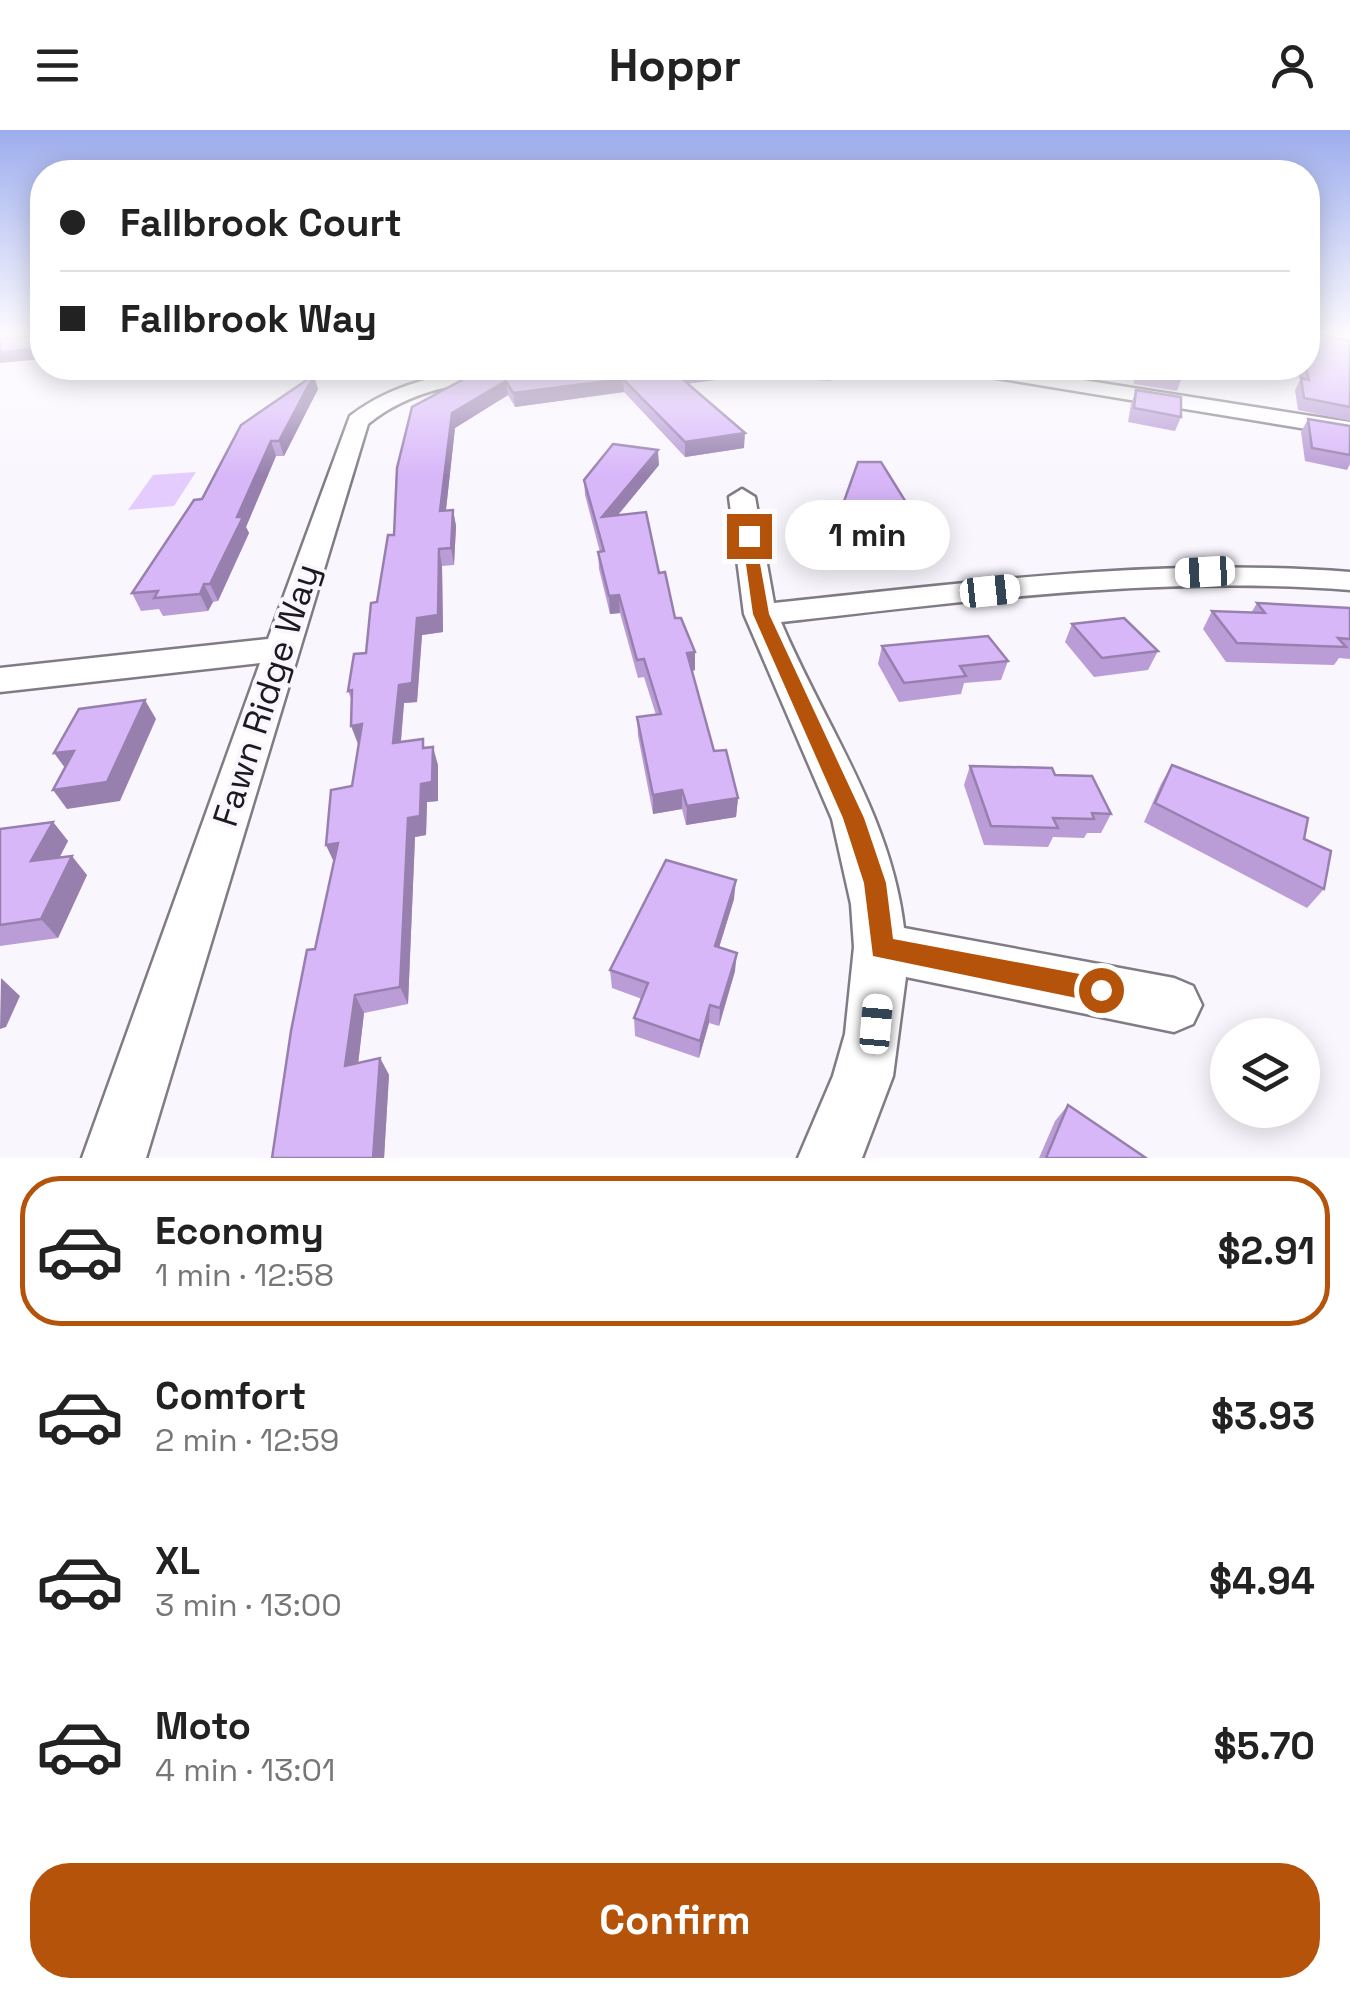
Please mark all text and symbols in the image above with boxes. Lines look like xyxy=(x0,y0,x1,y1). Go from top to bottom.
text: Hoppr xyxy=(609,37,741,94)
icon: menu xyxy=(30,38,85,93)
icon: person xyxy=(1265,38,1320,93)
text: Fallbrook Court xyxy=(120,199,402,247)
text: Fallbrook Way xyxy=(120,295,377,343)
callout: 1 min xyxy=(784,501,949,571)
route end xyxy=(727,514,772,559)
text: 1 min xyxy=(828,515,907,555)
car xyxy=(1174,555,1236,589)
street label: Fawn Ridge Way xyxy=(203,558,329,832)
car xyxy=(959,573,1021,609)
route start xyxy=(1079,968,1124,1013)
car xyxy=(858,993,894,1055)
map controls xyxy=(1210,1018,1320,1128)
button: layers xyxy=(1210,1018,1320,1128)
icon: car xyxy=(35,1206,125,1296)
text: Economy xyxy=(155,1207,324,1255)
text: $2.91 xyxy=(1217,1227,1315,1275)
text: 1 min · 12:58 xyxy=(155,1255,334,1295)
icon: car xyxy=(35,1371,125,1461)
text: Comfort xyxy=(155,1372,306,1420)
text: $3.93 xyxy=(1211,1392,1315,1440)
text: 2 min · 12:59 xyxy=(155,1420,339,1460)
icon: car xyxy=(35,1536,125,1626)
text: XL xyxy=(155,1537,200,1585)
text: $4.94 xyxy=(1209,1557,1315,1605)
text: 3 min · 13:00 xyxy=(155,1585,342,1625)
icon: car xyxy=(35,1701,125,1791)
text: Moto xyxy=(155,1702,251,1750)
text: $5.70 xyxy=(1214,1722,1315,1770)
text: 4 min · 13:01 xyxy=(155,1750,335,1790)
button: Confirm xyxy=(30,1863,1320,1978)

